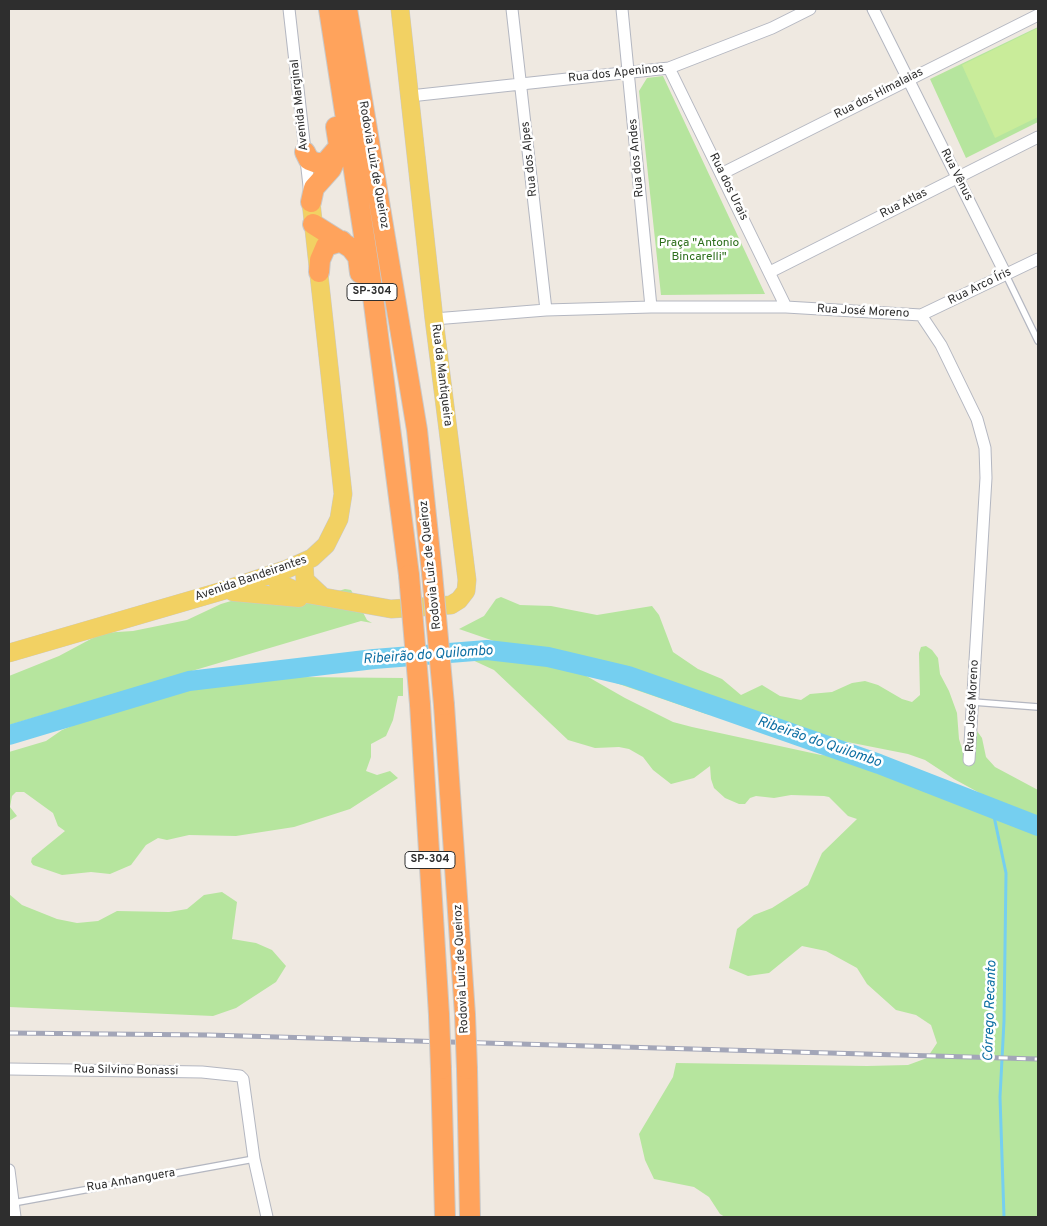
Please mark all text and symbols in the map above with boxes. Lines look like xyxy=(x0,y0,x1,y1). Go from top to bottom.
street label: Avenida Marginal xyxy=(288,58,312,152)
street label: Rua dos Apeninos xyxy=(567,62,665,86)
street label: Rua dos Himalaias xyxy=(832,65,926,123)
street label: Rodovia Luiz de Queiroz xyxy=(355,100,391,230)
street label: Rua dos Andes xyxy=(626,118,648,198)
street label: Rua dos Alpes xyxy=(519,121,541,197)
street label: Rua Vênus xyxy=(937,147,975,203)
street label: Rua dos Urais xyxy=(705,151,751,223)
street label: Rua Atlas xyxy=(878,186,930,222)
park label: Praça "Antonio Bincarelli" xyxy=(659,237,739,265)
street label: Rua Arco Íris xyxy=(946,265,1014,309)
road number: SP-304 xyxy=(347,284,397,300)
street label: Rua José Moreno xyxy=(816,302,910,322)
street label: Rua da Mantiqueira xyxy=(428,323,454,427)
street label: Rodovia Luiz de Queiroz xyxy=(417,500,445,630)
street label: Avenida Bandeirantes xyxy=(193,553,309,605)
water label: Ribeirão do Quilombo xyxy=(363,643,493,669)
street label: Rua José Moreno xyxy=(963,659,983,753)
water label: Ribeirão do Quilombo xyxy=(755,714,883,772)
road number: SP-304 xyxy=(405,852,455,868)
street label: Rodovia Luiz de Queiroz xyxy=(451,904,473,1034)
water label: Córrego Recanto xyxy=(981,960,1001,1062)
street label: Rua Silvino Bonassi xyxy=(73,1063,179,1079)
street label: Rua Anhanguera xyxy=(86,1166,176,1196)

